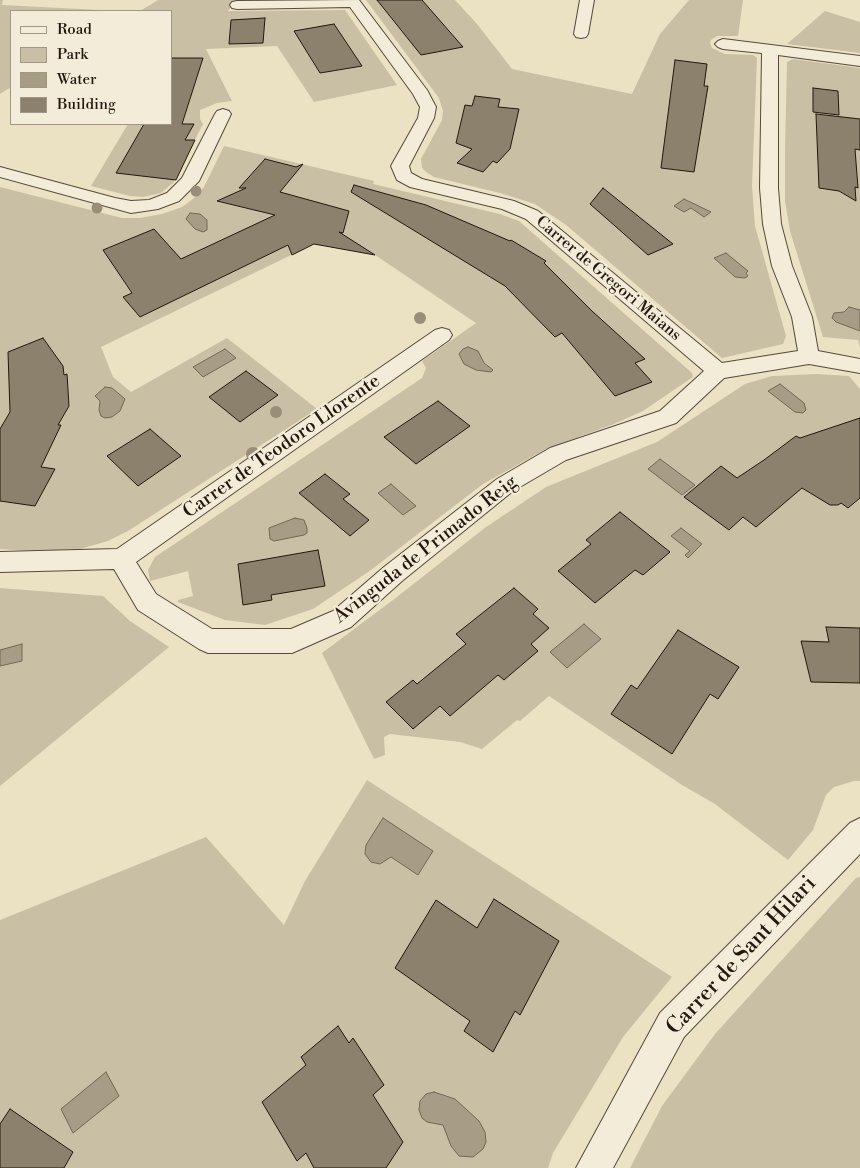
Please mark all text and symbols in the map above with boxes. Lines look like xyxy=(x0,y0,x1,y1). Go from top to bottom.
legend xyxy=(10,10,172,125)
text: Road xyxy=(57,20,92,39)
text: Park xyxy=(57,45,88,64)
text: Water xyxy=(57,70,96,89)
text: Building xyxy=(57,95,116,114)
street label: Carrer de Gregori Maians xyxy=(531,213,685,345)
street label: Carrer de Teodoro Llorente xyxy=(179,370,385,524)
street label: Avinguda de Primado Reig xyxy=(330,471,522,629)
street label: Carrer de Sant Hilari xyxy=(662,871,822,1041)

